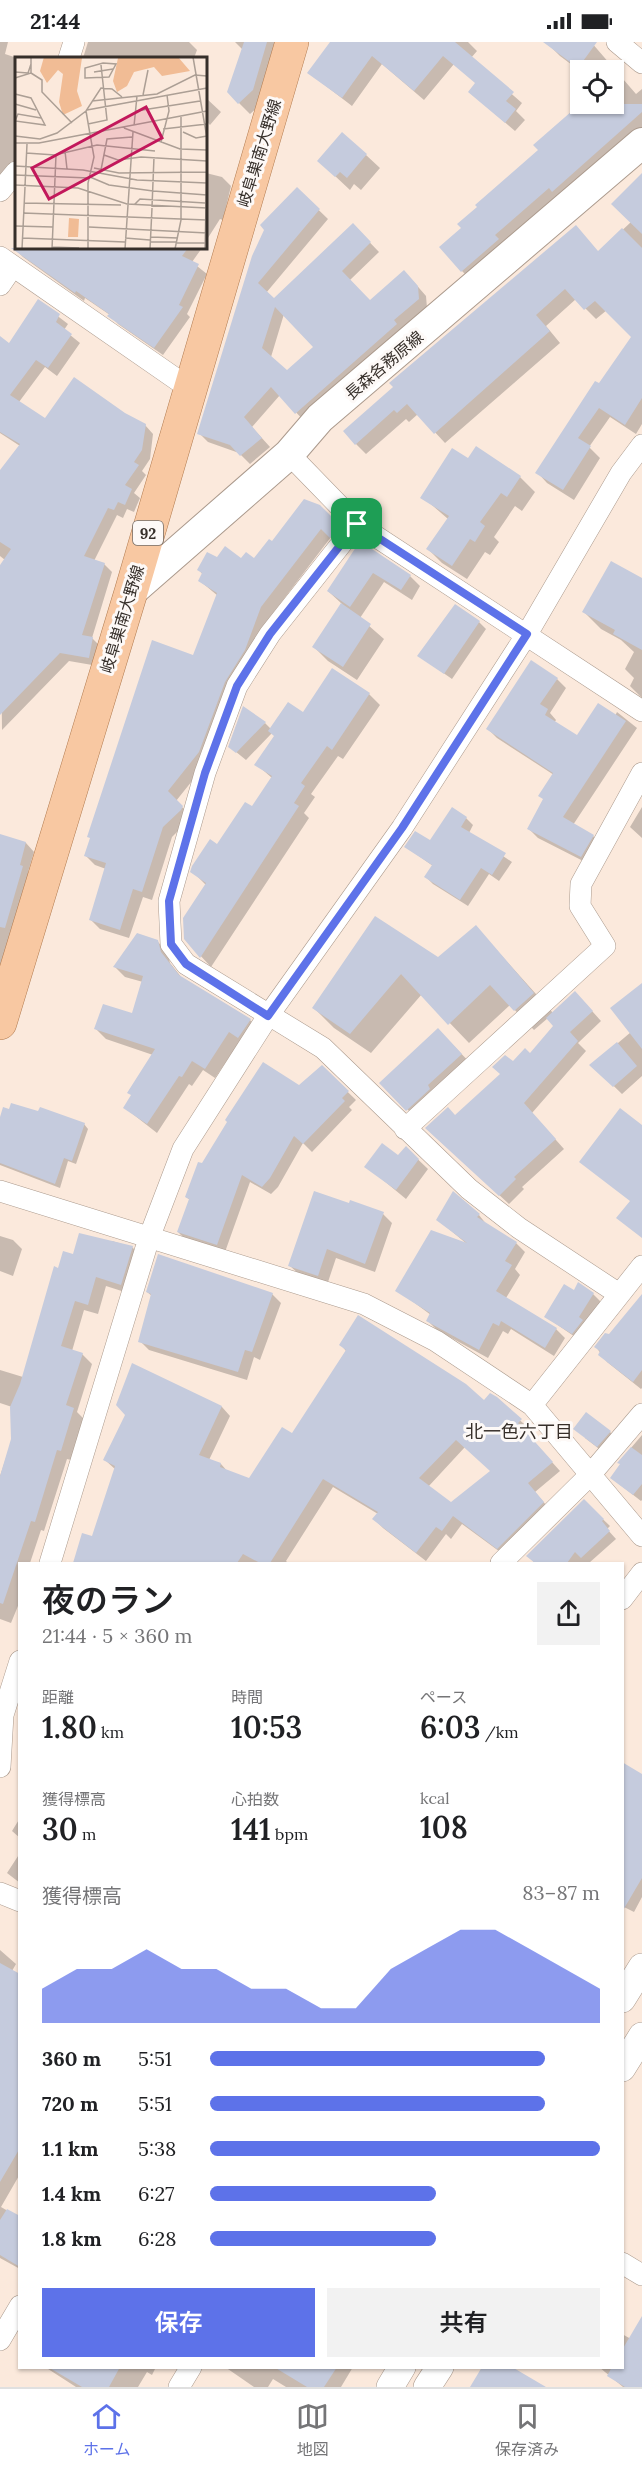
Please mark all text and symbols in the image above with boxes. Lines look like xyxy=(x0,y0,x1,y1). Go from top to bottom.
text: 21:44 xyxy=(30,7,80,35)
inset map xyxy=(15,57,207,249)
map controls xyxy=(570,60,624,114)
button: locate xyxy=(570,60,624,114)
street label: 岐阜巣南大野線 xyxy=(233,97,285,209)
street label: 長森各務原線 xyxy=(341,326,427,404)
pin xyxy=(331,498,382,549)
icon: arrive xyxy=(340,507,373,540)
road number: 92 xyxy=(133,521,163,545)
street label: 岐阜巣南大野線 xyxy=(96,563,148,675)
district label: 北一色六丁目 xyxy=(465,1420,573,1443)
text: 夜のラン xyxy=(42,1579,174,1621)
button: share xyxy=(537,1582,600,1645)
text: 21:44 · 5 × 360 m xyxy=(42,1623,193,1648)
text: 距離 xyxy=(42,1687,74,1707)
text: 時間 xyxy=(231,1687,263,1707)
text: ペース xyxy=(420,1687,467,1707)
text: 1.80 xyxy=(42,1708,97,1746)
text: 10:53 xyxy=(231,1708,302,1746)
text: 6:03 xyxy=(420,1708,480,1746)
text: km xyxy=(97,1722,124,1742)
text: /km xyxy=(480,1722,519,1742)
text: kcal xyxy=(420,1788,450,1808)
text: 獲得標高 xyxy=(42,1789,106,1809)
text: 心拍数 xyxy=(231,1789,279,1809)
text: 108 xyxy=(420,1808,468,1846)
text: 30 xyxy=(42,1810,78,1848)
text: 141 xyxy=(231,1810,271,1848)
text: m xyxy=(78,1824,96,1844)
text: bpm xyxy=(271,1824,308,1844)
text: 83–87 m xyxy=(522,1880,600,1905)
text: 獲得標高 xyxy=(42,1883,122,1908)
text: 360 m xyxy=(42,2046,101,2071)
text: 5:51 xyxy=(138,2046,172,2071)
text: 720 m xyxy=(42,2091,98,2116)
text: 5:51 xyxy=(138,2091,172,2116)
text: 1.1 km xyxy=(42,2136,98,2161)
text: 5:38 xyxy=(138,2136,176,2161)
text: 1.4 km xyxy=(42,2181,101,2206)
text: 6:27 xyxy=(138,2181,175,2206)
text: 1.8 km xyxy=(42,2226,102,2251)
text: 6:28 xyxy=(138,2226,177,2251)
button: 保存 xyxy=(42,2288,315,2357)
button: 共有 xyxy=(327,2288,600,2357)
tab: ホーム xyxy=(83,2400,130,2460)
tab: 地図 xyxy=(296,2400,329,2460)
tab: 保存済み xyxy=(495,2400,559,2460)

